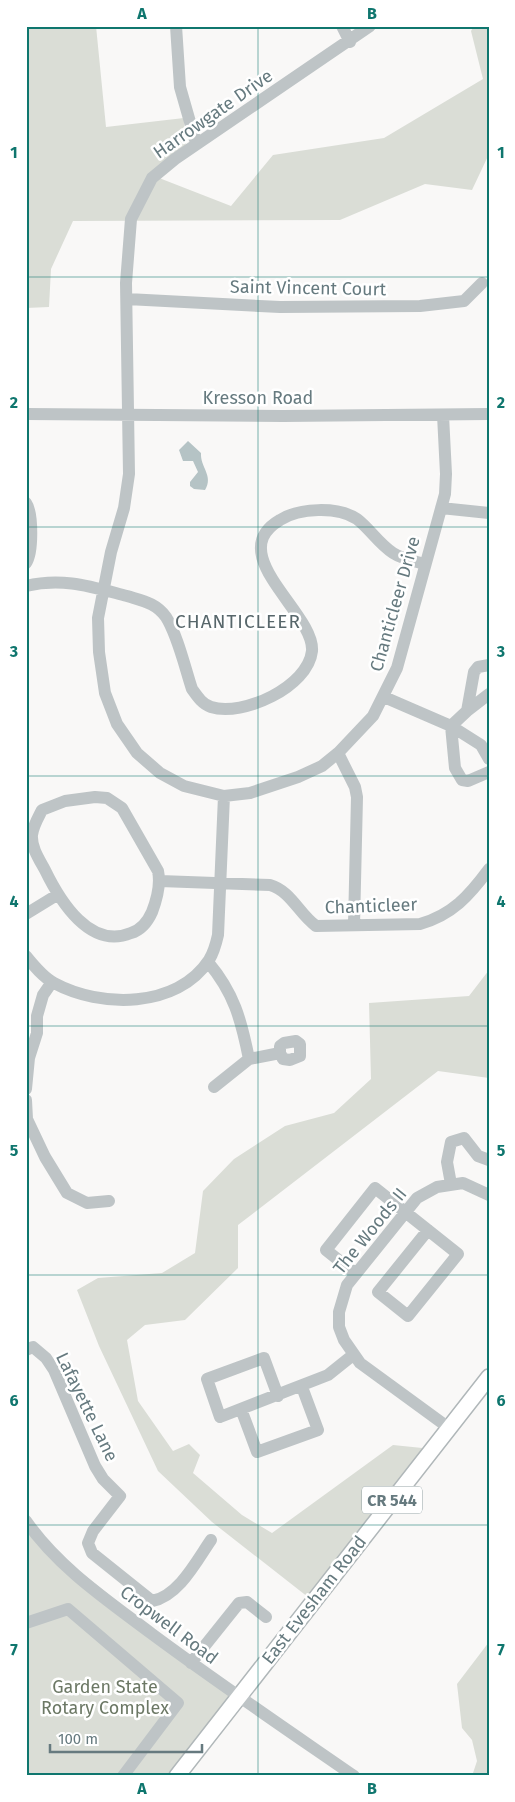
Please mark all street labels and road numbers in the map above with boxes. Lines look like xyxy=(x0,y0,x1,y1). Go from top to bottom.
street label: Harrowgate Drive xyxy=(149,65,277,163)
street label: Saint Vincent Court xyxy=(230,276,387,300)
street label: Kresson Road xyxy=(203,387,313,409)
street label: Chanticleer Drive xyxy=(365,534,425,674)
street label: Chanticleer xyxy=(324,893,418,919)
street label: The Woods II xyxy=(329,1183,411,1279)
street label: Lafayette Lane xyxy=(51,1349,123,1465)
road number: CR 544 xyxy=(362,1486,422,1514)
street label: East Evesham Road xyxy=(257,1531,371,1669)
street label: Cropwell Road xyxy=(116,1581,222,1669)

